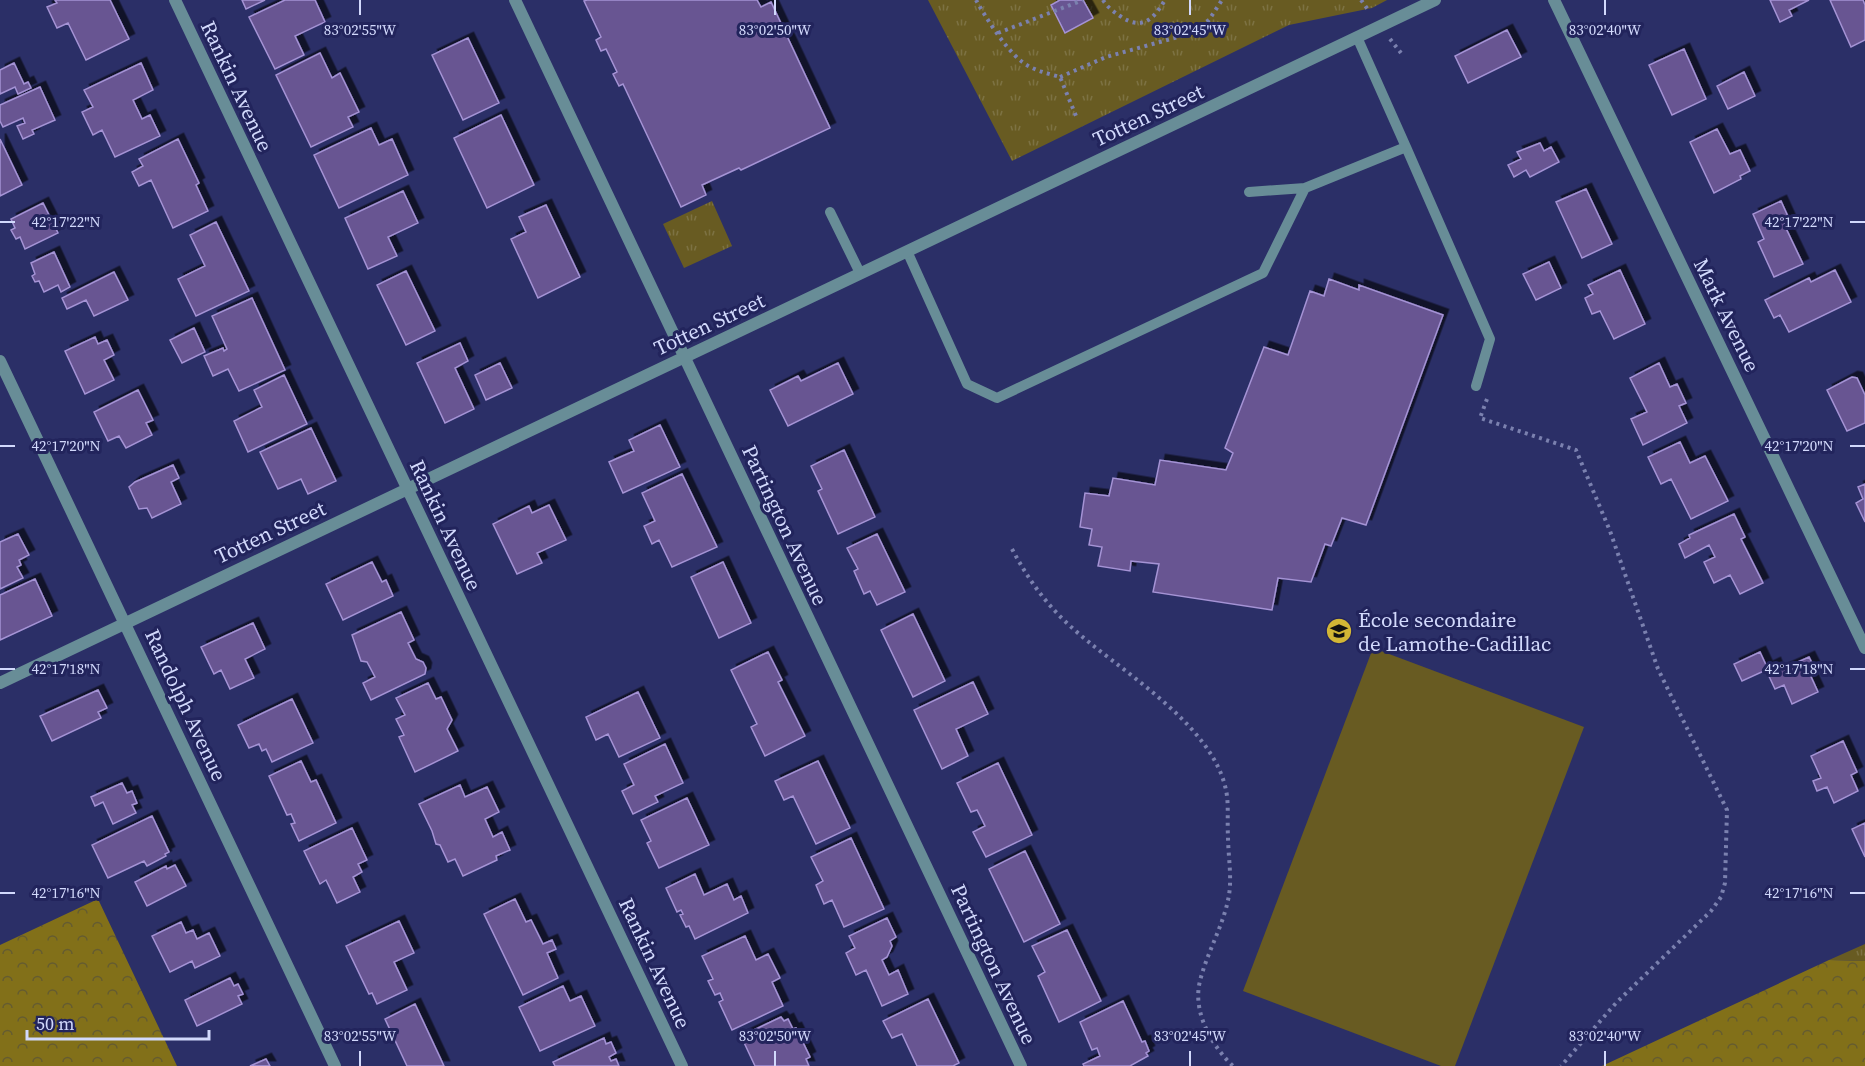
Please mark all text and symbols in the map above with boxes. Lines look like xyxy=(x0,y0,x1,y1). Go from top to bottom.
street label: Rankin Avenue xyxy=(194,16,280,156)
text: 83°02'55"W xyxy=(324,19,397,40)
text: 83°02'50"W xyxy=(739,19,812,40)
text: 83°02'45"W xyxy=(1154,19,1227,40)
text: 83°02'40"W xyxy=(1569,19,1642,40)
street label: Totten Street xyxy=(1088,77,1208,153)
text: 42°17'22"N xyxy=(31,211,101,232)
text: 42°17'22"N xyxy=(1764,211,1834,232)
street label: Mark Avenue xyxy=(1687,253,1767,377)
street label: Totten Street xyxy=(649,286,769,362)
text: 42°17'20"N xyxy=(31,435,101,456)
text: 42°17'20"N xyxy=(1764,435,1834,456)
street label: Partington Avenue xyxy=(735,440,835,610)
street label: Rankin Avenue xyxy=(403,455,489,595)
street label: Totten Street xyxy=(210,494,330,570)
place label: École secondaire de Lamothe-Cadillac xyxy=(1358,605,1551,658)
school or university icon: École secondaire de Lamothe-Cadillac xyxy=(1324,616,1354,646)
street label: Randolph Avenue xyxy=(138,624,234,786)
text: 42°17'18"N xyxy=(31,658,101,679)
text: 42°17'18"N xyxy=(1764,658,1834,679)
street label: Partington Avenue xyxy=(944,879,1044,1049)
text: 42°17'16"N xyxy=(31,882,101,903)
text: 42°17'16"N xyxy=(1764,882,1834,903)
street label: Rankin Avenue xyxy=(612,893,698,1033)
scale bar xyxy=(27,1003,208,1041)
text: 50 m xyxy=(36,1011,74,1036)
text: 83°02'55"W xyxy=(324,1025,397,1046)
text: 83°02'50"W xyxy=(739,1025,812,1046)
text: 83°02'45"W xyxy=(1154,1025,1227,1046)
text: 83°02'40"W xyxy=(1569,1025,1642,1046)

